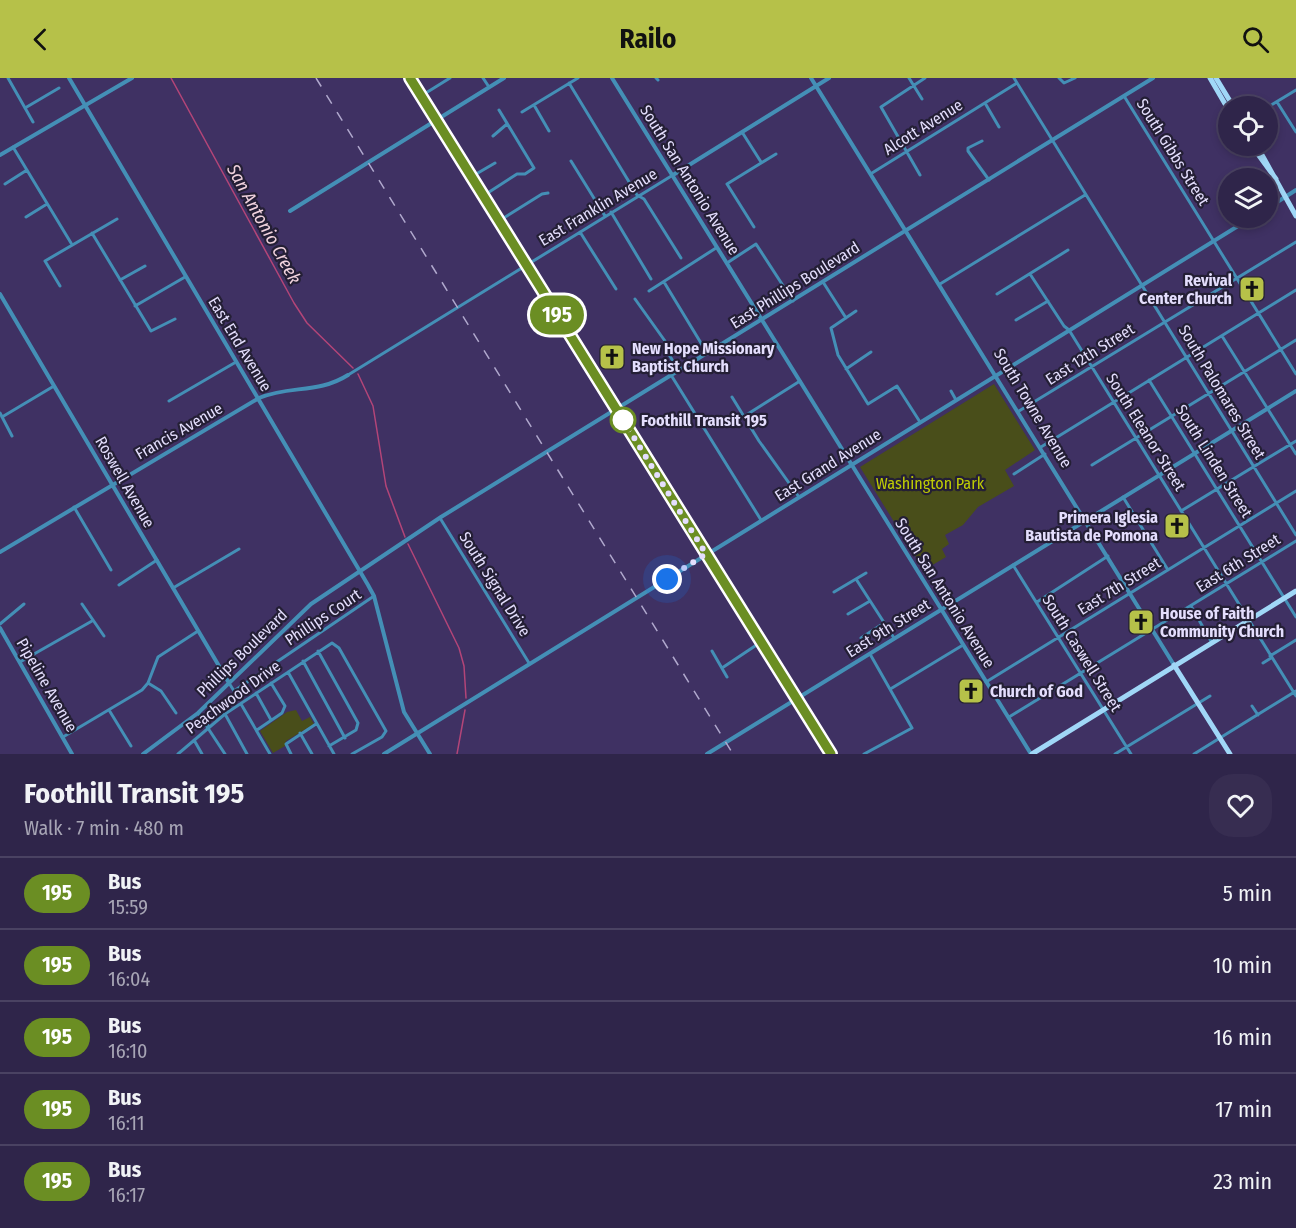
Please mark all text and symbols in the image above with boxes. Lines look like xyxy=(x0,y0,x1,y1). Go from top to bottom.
icon: back xyxy=(24,23,57,56)
text: Railo xyxy=(620,23,676,55)
icon: search xyxy=(1239,23,1272,56)
street label: Alcott Avenue xyxy=(880,95,966,159)
street label: South Gibbs Street xyxy=(1133,95,1214,210)
map controls xyxy=(1218,96,1278,228)
button: locate xyxy=(1218,96,1278,156)
street label: South San Antonio Avenue xyxy=(636,102,744,259)
water label: San Antonio Creek xyxy=(222,159,306,288)
street label: East Franklin Avenue xyxy=(535,164,661,250)
button: layers xyxy=(1218,168,1278,228)
street label: East Phillips Boulevard xyxy=(727,237,863,333)
place label: Revival Center Church xyxy=(1139,271,1233,308)
church icon: Revival Center Church xyxy=(1237,274,1267,304)
street label: East End Avenue xyxy=(204,293,276,395)
line badge: 195 xyxy=(522,296,592,334)
text: 195 xyxy=(542,302,572,328)
street label: East 12th Street xyxy=(1042,319,1138,389)
street label: South Palomares Street xyxy=(1174,322,1270,463)
place label: New Hope Missionary Baptist Church xyxy=(632,339,775,376)
church icon: New Hope Missionary Baptist Church xyxy=(597,342,627,372)
street label: South Towne Avenue xyxy=(990,345,1076,471)
street label: South Eleanor Street xyxy=(1102,370,1190,495)
street label: Francis Avenue xyxy=(132,398,226,464)
street label: South Linden Street xyxy=(1172,401,1257,522)
marker: Foothill Transit 195 xyxy=(610,407,636,433)
place label: Foothill Transit 195 xyxy=(641,411,767,430)
street label: East Grand Avenue xyxy=(771,425,885,505)
street label: Roswell Avenue xyxy=(91,433,159,531)
park label: Washington Park xyxy=(876,474,985,493)
place label: Primera Iglesia Bautista de Pomona xyxy=(1025,508,1158,545)
church icon: Primera Iglesia Bautista de Pomona xyxy=(1162,511,1192,541)
street label: South San Antonio Avenue xyxy=(891,515,999,672)
street label: South Signal Drive xyxy=(455,528,535,640)
street label: East 6th Street xyxy=(1192,529,1284,596)
street label: East 7th Street xyxy=(1074,553,1165,619)
your location xyxy=(652,564,682,594)
street label: Phillips Court xyxy=(281,584,365,649)
street label: South Caswell Street xyxy=(1038,591,1126,716)
street label: East 9th Street xyxy=(843,594,934,661)
place label: House of Faith Community Church xyxy=(1160,604,1284,641)
street label: Phillips Boulevard xyxy=(193,605,291,701)
church icon: House of Faith Community Church xyxy=(1126,607,1156,637)
street label: Pipeline Avenue xyxy=(12,635,82,735)
street label: Peachwood Drive xyxy=(182,656,284,738)
church icon: Church of God xyxy=(956,676,986,706)
place label: Church of God xyxy=(990,682,1083,701)
button: heart xyxy=(1209,774,1272,837)
text: Foothill Transit 195 xyxy=(24,777,244,810)
text: Walk · 7 min · 480 m xyxy=(24,816,184,840)
text: Bus xyxy=(108,868,141,895)
text: 195 xyxy=(42,880,72,906)
text: 5 min xyxy=(1223,880,1272,907)
text: 15:59 xyxy=(108,895,148,919)
text: Bus xyxy=(108,940,141,967)
text: 195 xyxy=(42,952,72,978)
text: 10 min xyxy=(1213,952,1272,979)
text: 16:04 xyxy=(108,967,150,991)
text: Bus xyxy=(108,1012,141,1039)
text: 195 xyxy=(42,1024,72,1050)
text: 16 min xyxy=(1213,1024,1272,1051)
text: 16:10 xyxy=(108,1039,147,1063)
text: Bus xyxy=(108,1084,141,1111)
text: 195 xyxy=(42,1096,72,1122)
text: 17 min xyxy=(1215,1096,1272,1123)
text: 16:11 xyxy=(108,1111,144,1135)
text: Bus xyxy=(108,1156,141,1183)
text: 195 xyxy=(42,1168,72,1194)
text: 23 min xyxy=(1213,1168,1272,1195)
text: 16:17 xyxy=(108,1183,145,1207)

